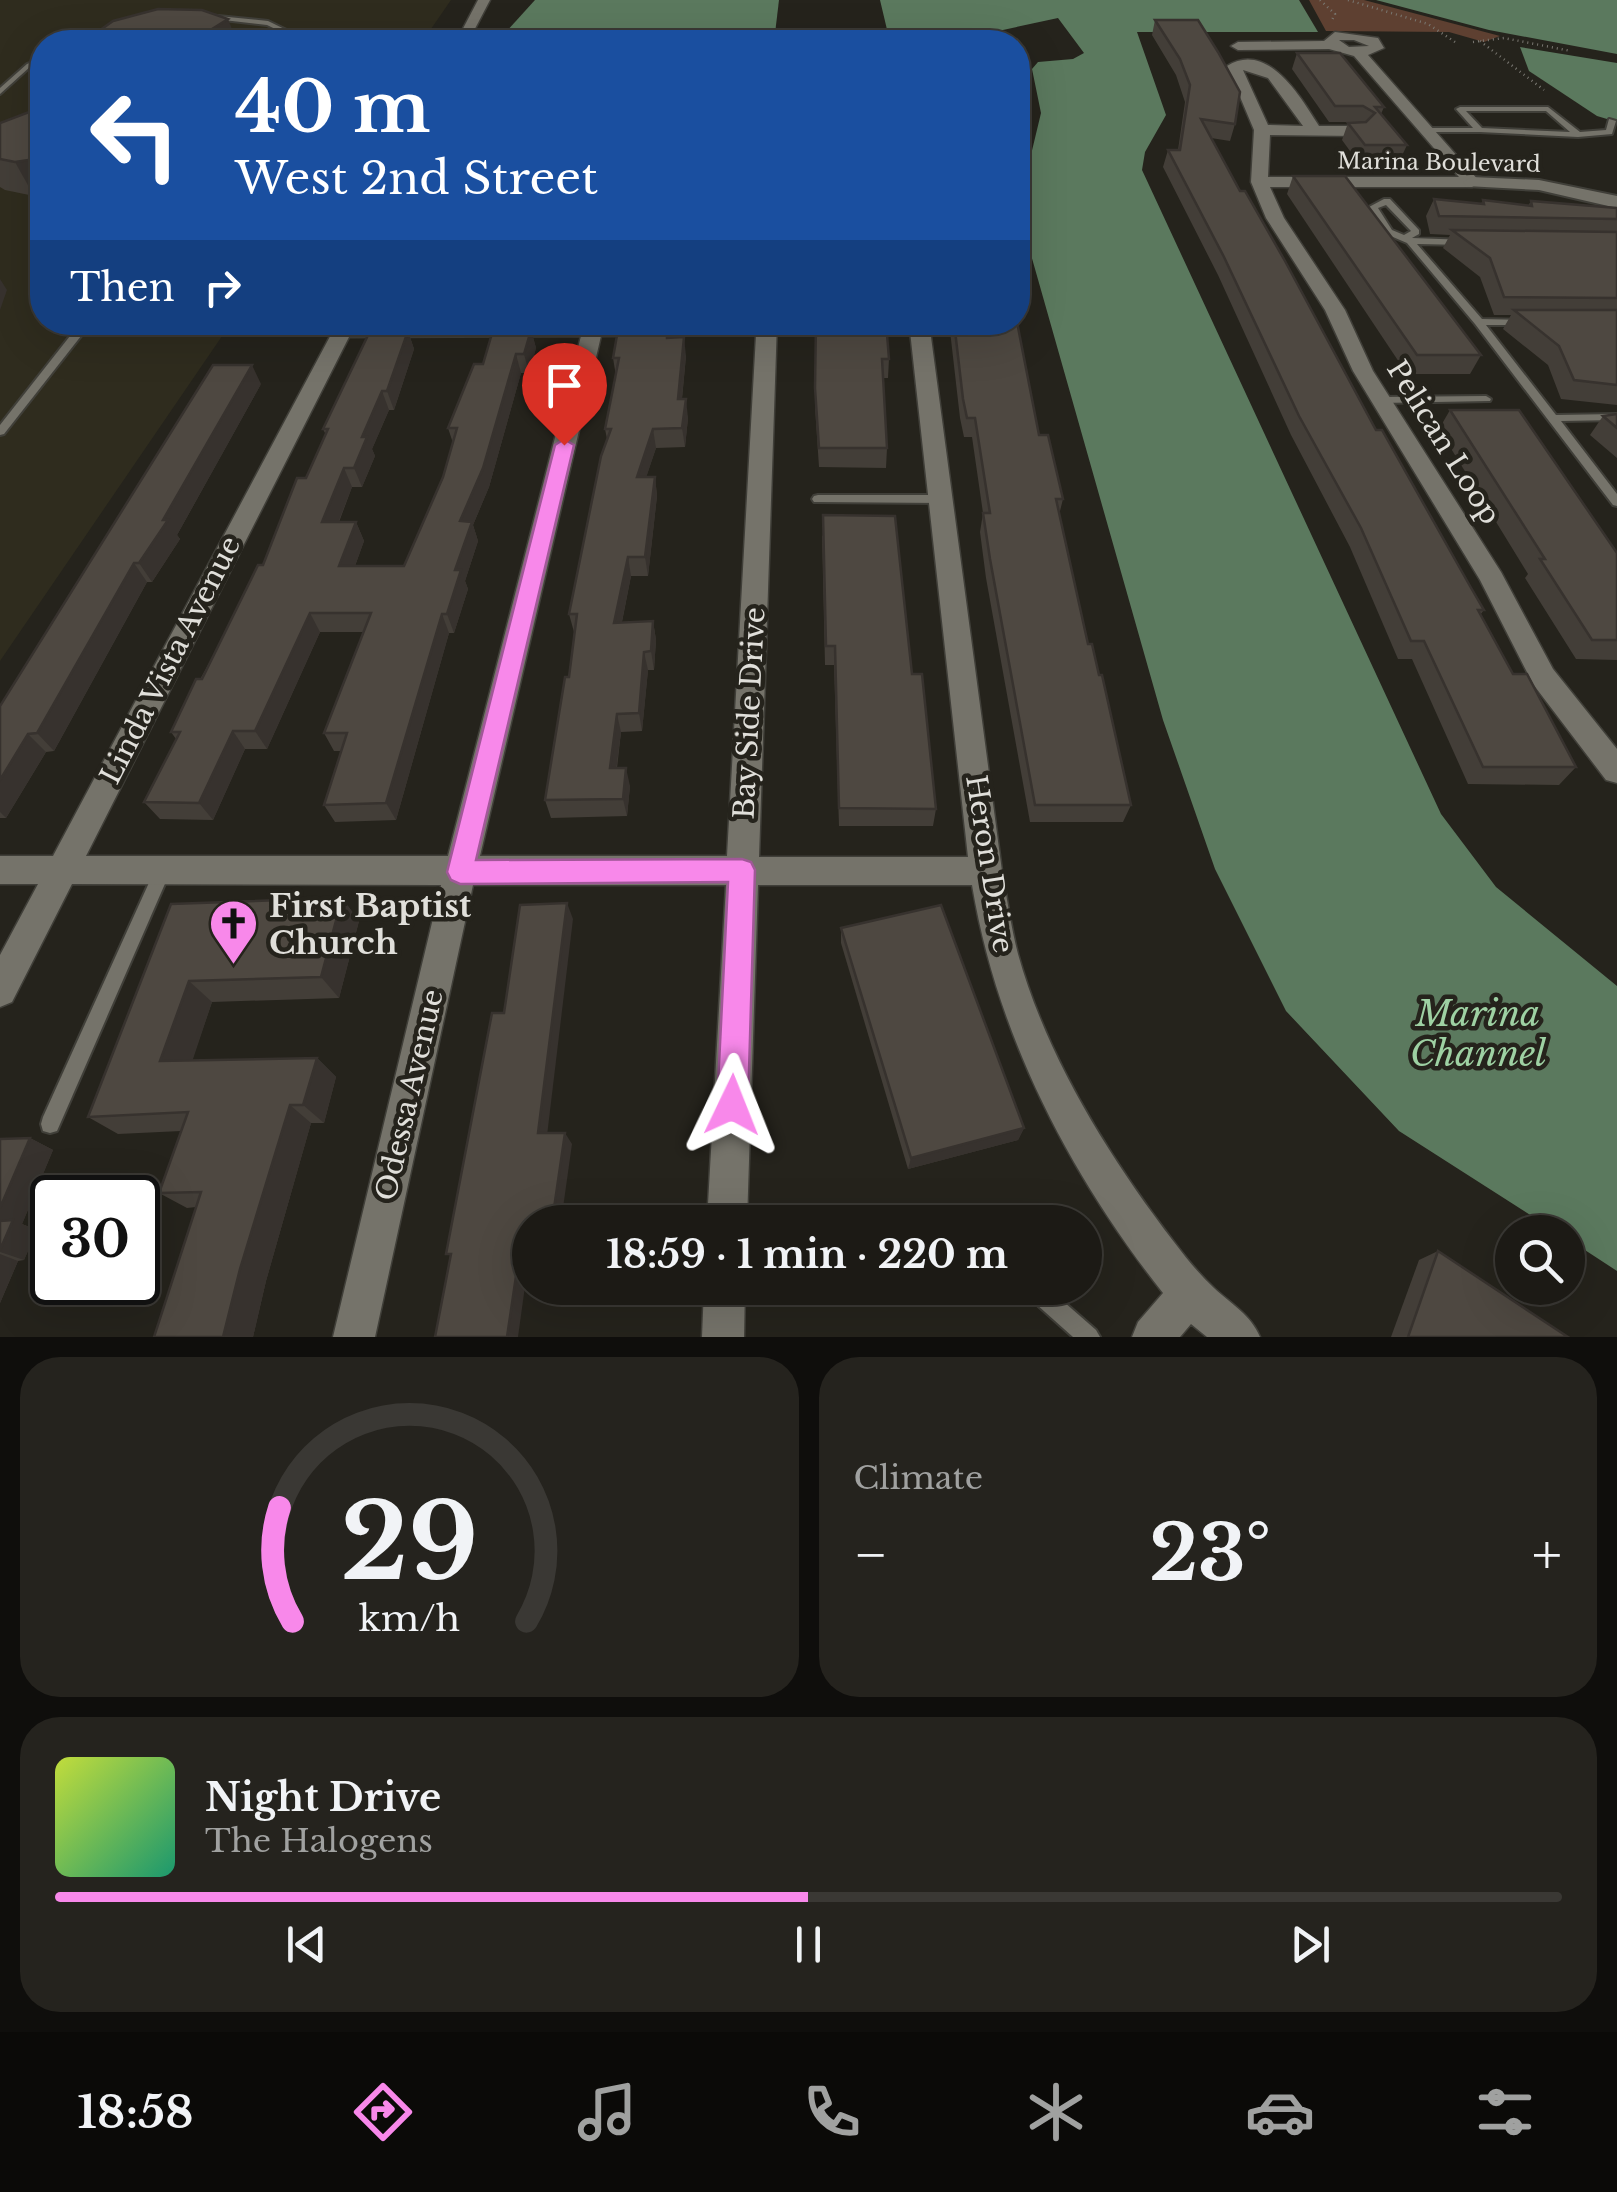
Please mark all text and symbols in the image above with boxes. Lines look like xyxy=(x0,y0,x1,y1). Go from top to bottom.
text: 40 m xyxy=(235,64,430,151)
icon: left xyxy=(70,70,200,200)
street label: Marina Boulevard xyxy=(1337,147,1541,178)
text: West 2nd Street xyxy=(235,150,598,206)
icon: right xyxy=(195,260,250,315)
text: Then xyxy=(70,264,175,311)
pin xyxy=(522,343,607,446)
street label: Pelican Loop xyxy=(1379,354,1508,531)
icon: arrive xyxy=(537,358,592,413)
street label: Linda Vista Avenue xyxy=(93,530,248,790)
street label: Bay Side Drive xyxy=(726,606,773,820)
street label: Heron Drive xyxy=(958,772,1021,956)
place label: First Baptist Church xyxy=(269,886,472,963)
church icon: First Baptist Church xyxy=(208,898,260,966)
street label: Odessa Avenue xyxy=(368,986,451,1204)
water label: Marina Channel xyxy=(1410,992,1546,1075)
position arrow xyxy=(680,1053,784,1157)
speed limit sign: 30 xyxy=(30,1175,160,1305)
map controls xyxy=(1495,1215,1585,1305)
button: search xyxy=(1495,1215,1585,1305)
text: 18:59 · 1 min · 220 m xyxy=(606,1231,1008,1278)
text: Climate xyxy=(854,1458,983,1498)
text: 29 xyxy=(340,1478,478,1607)
text: 23° xyxy=(1149,1507,1271,1600)
text: − xyxy=(854,1521,888,1589)
text: + xyxy=(1532,1521,1562,1589)
text: km/h xyxy=(359,1596,460,1641)
text: Night Drive xyxy=(205,1774,441,1821)
text: The Halogens xyxy=(205,1821,433,1861)
icon: previous xyxy=(279,1917,334,1972)
icon: pause xyxy=(781,1917,836,1972)
icon: next xyxy=(1283,1917,1338,1972)
icon: directions xyxy=(348,2077,418,2147)
icon: music xyxy=(572,2077,642,2147)
icon: phone xyxy=(797,2077,867,2147)
icon: climate xyxy=(1021,2077,1091,2147)
icon: car xyxy=(1245,2077,1315,2147)
icon: filters xyxy=(1470,2077,1540,2147)
text: 18:58 xyxy=(77,2084,194,2140)

